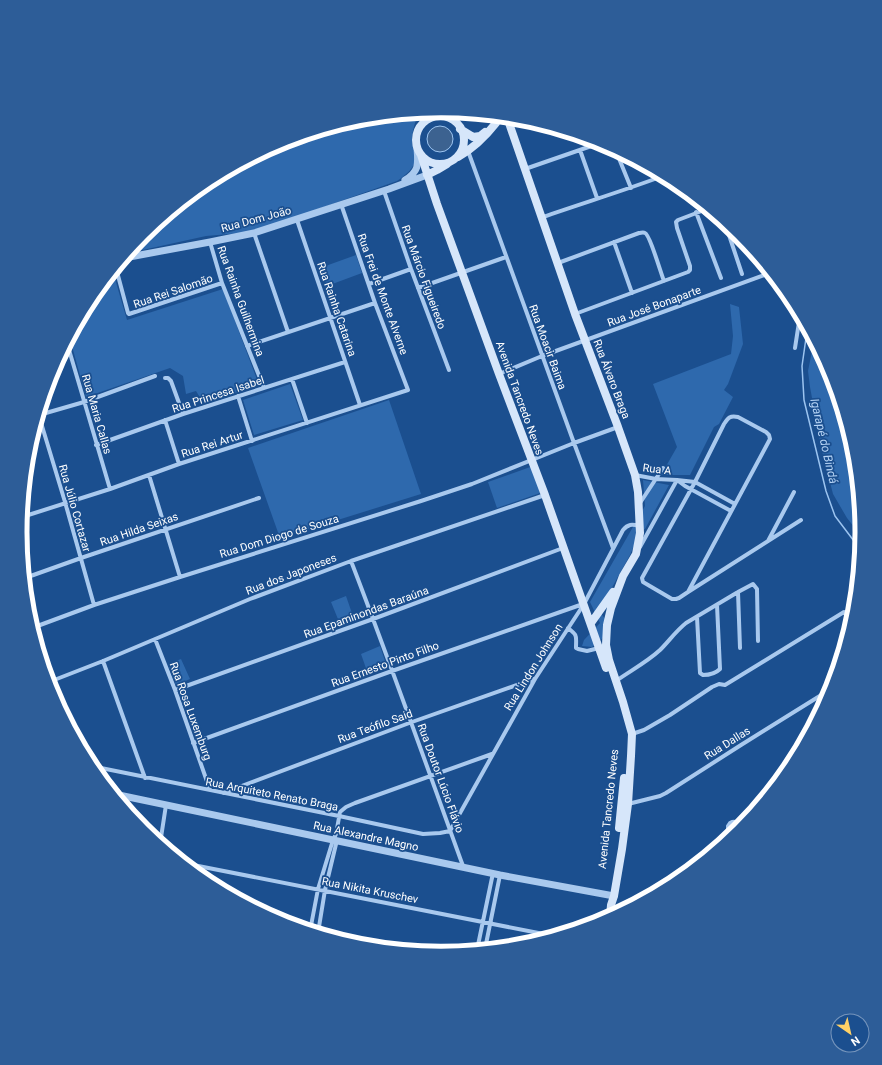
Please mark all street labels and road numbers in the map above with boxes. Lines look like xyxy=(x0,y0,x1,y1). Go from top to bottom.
street label: Rua Dom João xyxy=(220,204,293,235)
street label: Rua Márcio Figueiredo xyxy=(399,223,448,331)
street label: Rua Frei de Monte Alverne xyxy=(355,232,411,357)
street label: Rua Rainha Guilhermina xyxy=(214,244,267,358)
street label: Rua Rainha Catarina xyxy=(314,260,359,358)
street label: Rua Rei Salomão xyxy=(132,272,214,311)
street label: Rua José Bonaparte xyxy=(605,283,703,329)
street label: Rua Moacir Baima xyxy=(526,303,569,391)
street label: Rua Álvaro Braga xyxy=(590,338,633,421)
street label: Avenida Tancredo Neves xyxy=(493,339,546,457)
street label: Rua Maria Callas xyxy=(79,373,114,456)
street label: Rua Princesa Isabel xyxy=(170,373,266,416)
street label: Rua Rei Artur xyxy=(180,428,245,461)
street label: Rua A xyxy=(642,461,673,478)
street label: Rua Júlio Cortazar xyxy=(56,463,93,554)
street label: Rua Hilda Seixas xyxy=(98,510,180,549)
street label: Rua Dom Diogo de Souza xyxy=(218,512,340,561)
street label: Rua dos Japoneses xyxy=(244,551,339,598)
street label: Rua Epaminondas Baraúna xyxy=(302,584,430,641)
street label: Rua Lindon Johnson xyxy=(501,621,565,713)
street label: Rua Ernesto Pinto Filho xyxy=(330,639,441,690)
street label: Rua Rosa Luxemburg xyxy=(167,660,214,762)
street label: Rua Teófilo Said xyxy=(336,707,414,746)
street label: Rua Doutor Lúcio Flávio xyxy=(415,722,466,835)
street label: Rua Dallas xyxy=(702,724,753,763)
street label: Avenida Tancredo Neves xyxy=(596,748,621,870)
street label: Rua Arquiteto Renato Braga xyxy=(204,775,339,814)
street label: Rua Alexandre Magno xyxy=(312,819,420,854)
street label: Rua Nikita Kruschev xyxy=(321,875,420,906)

